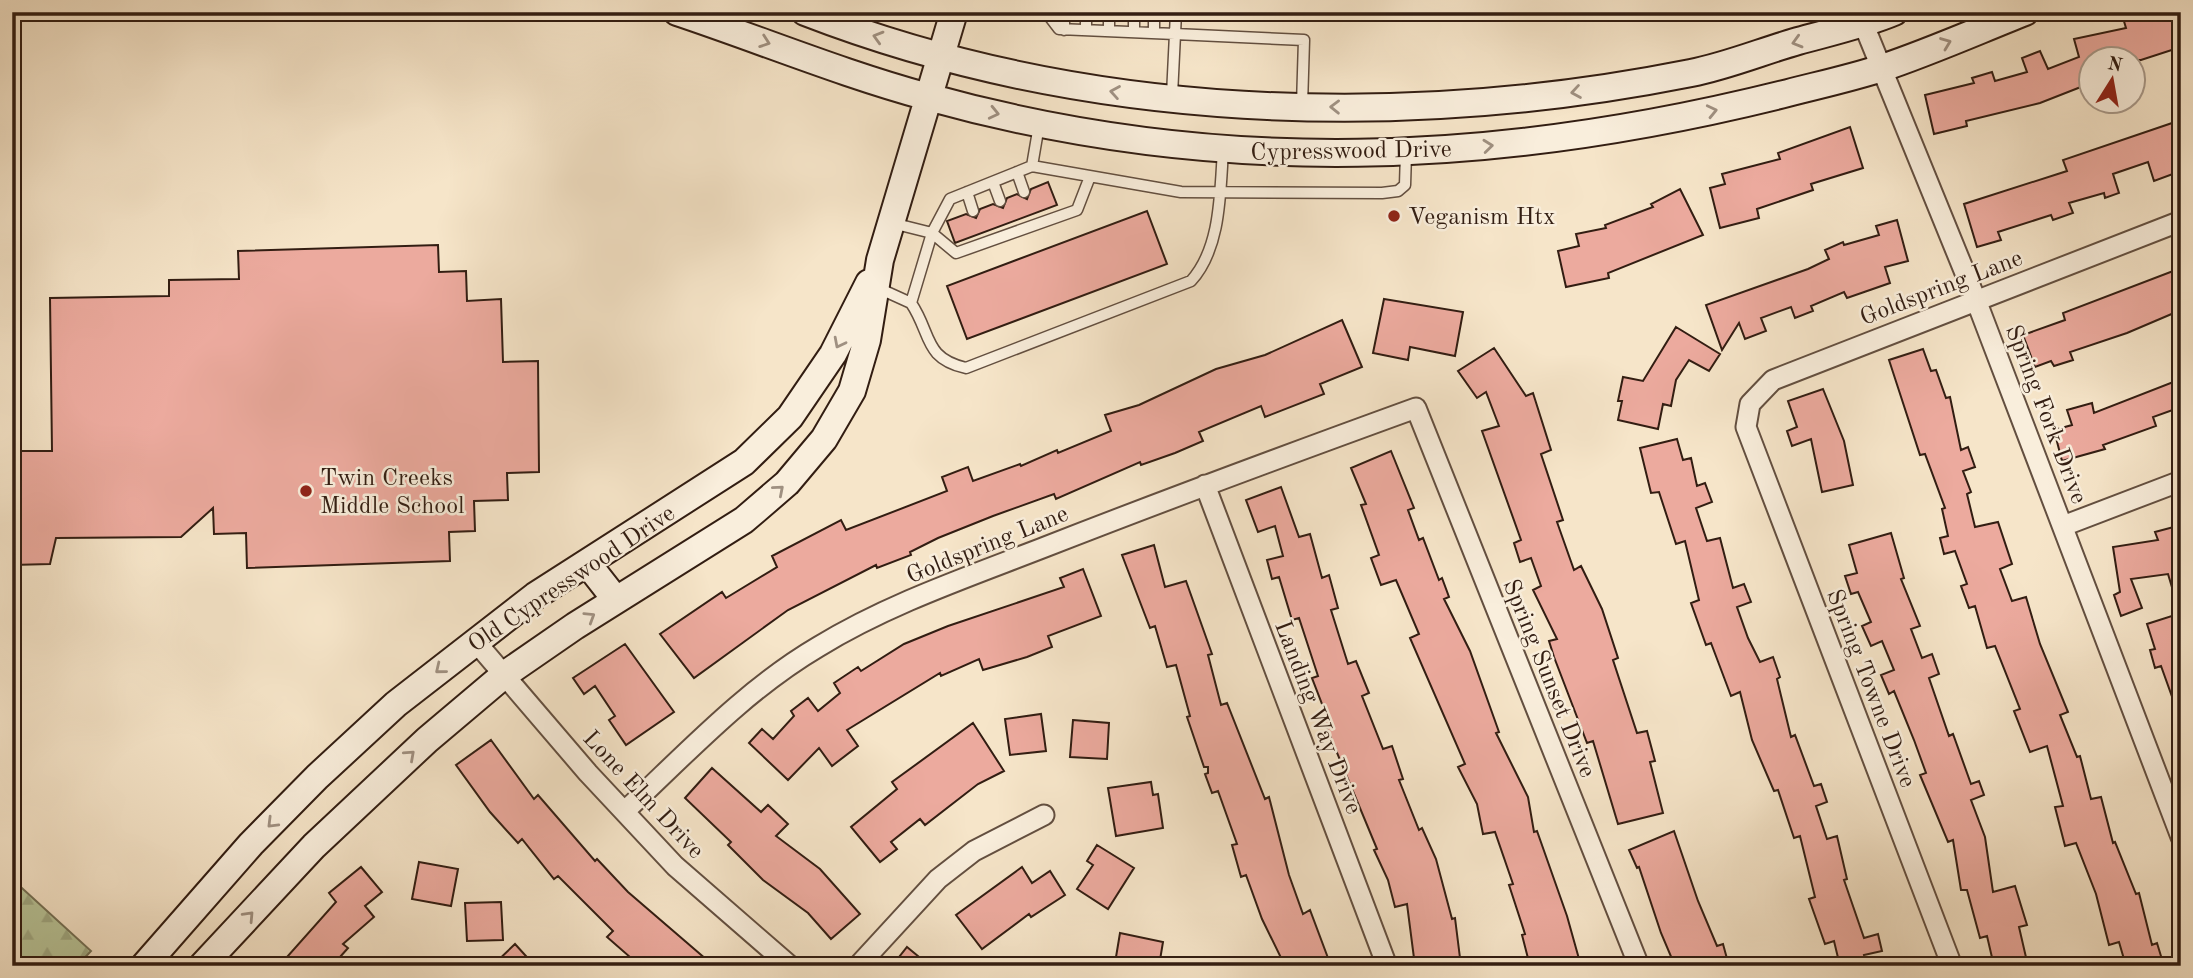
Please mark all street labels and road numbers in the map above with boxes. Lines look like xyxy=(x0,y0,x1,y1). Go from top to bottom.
street label: Cypresswood Drive xyxy=(1250,138,1452,166)
street label: Goldspring Lane xyxy=(1857,247,2026,331)
street label: Spring Fork Drive xyxy=(2000,322,2090,507)
street label: Old Cypresswood Drive xyxy=(464,502,680,658)
street label: Goldspring Lane xyxy=(904,503,1072,589)
street label: Spring Sunset Drive xyxy=(1497,576,1599,781)
street label: Spring Towne Drive xyxy=(1821,586,1919,791)
street label: Landing Way Drive xyxy=(1269,618,1365,818)
street label: Lone Elm Drive xyxy=(577,727,708,864)

